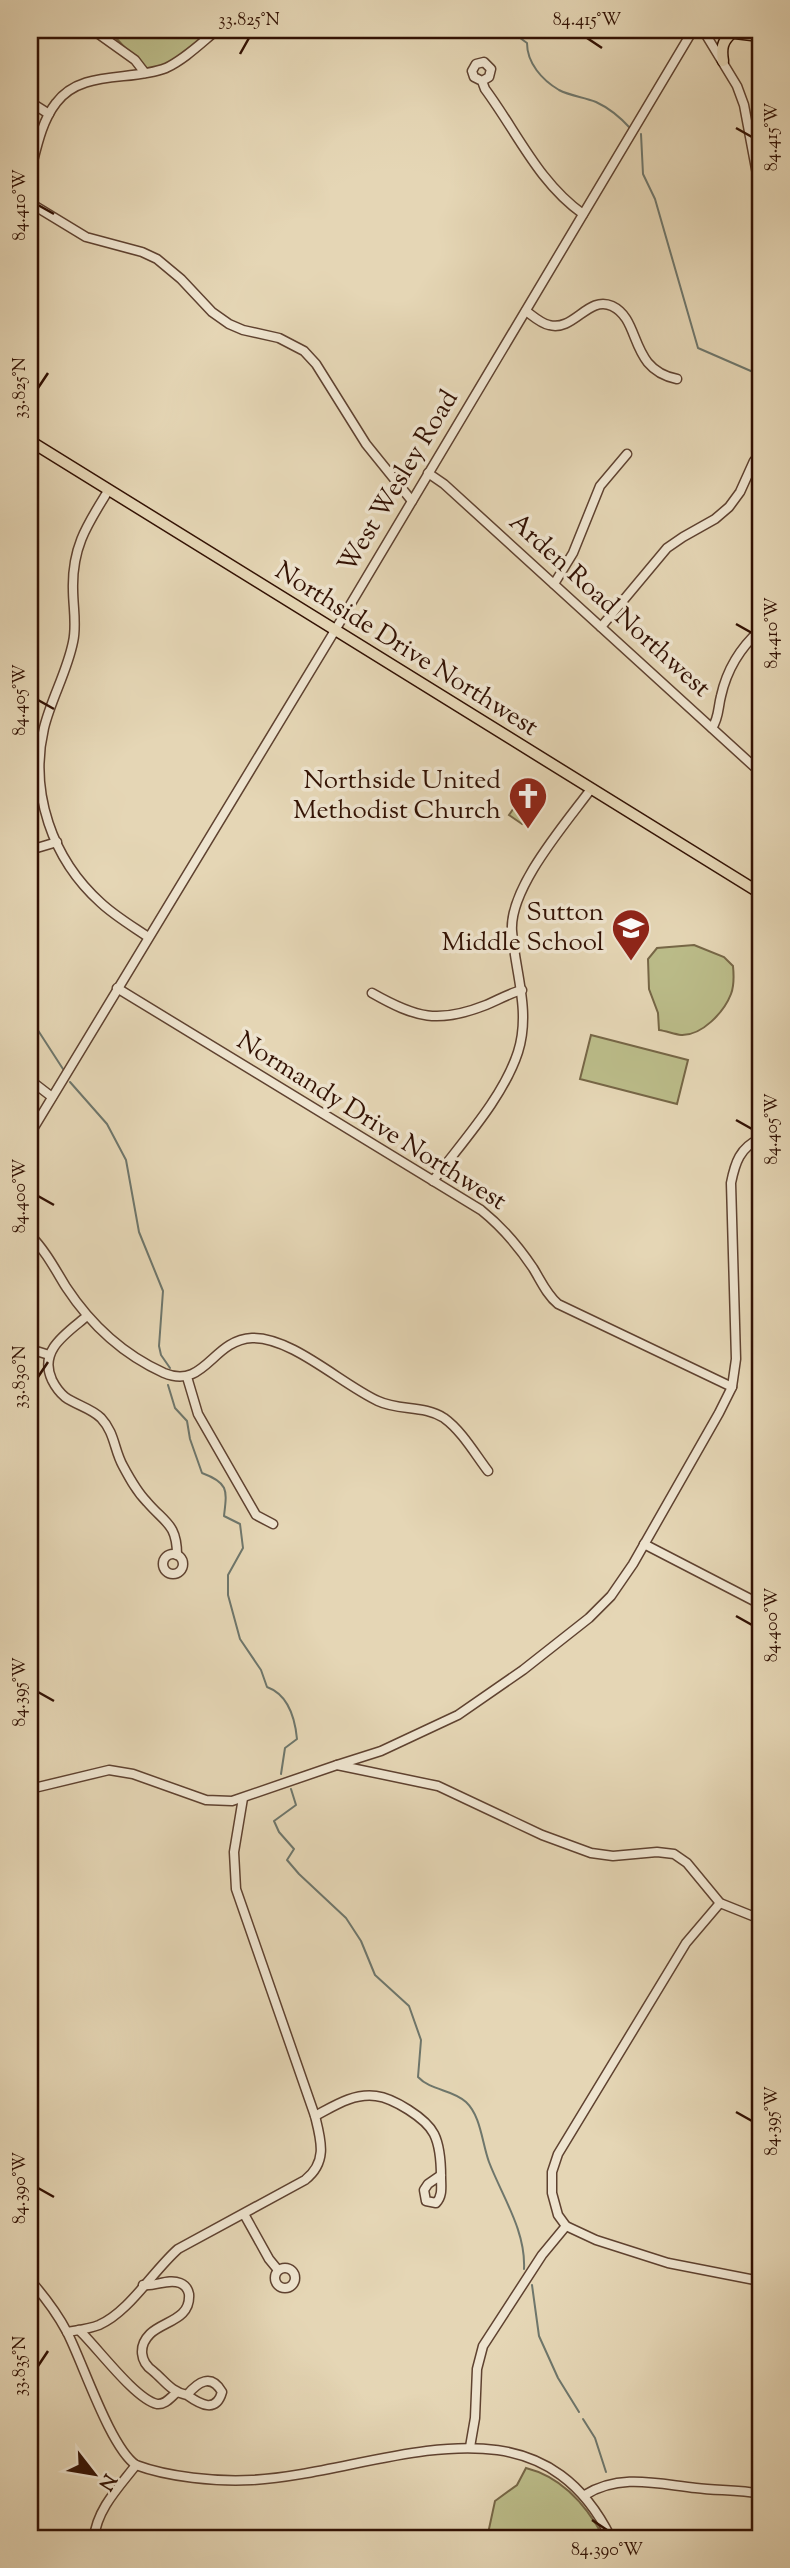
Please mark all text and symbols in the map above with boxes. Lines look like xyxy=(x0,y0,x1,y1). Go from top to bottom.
text: 33.825°N xyxy=(218,8,280,34)
text: 84.415°W xyxy=(553,8,621,34)
text: 84.415°W xyxy=(760,103,786,171)
text: 84.410°W xyxy=(8,169,34,241)
text: 33.825°N xyxy=(8,357,34,419)
street label: West Wesley Road xyxy=(330,383,468,580)
street label: Arden Road Northwest xyxy=(500,505,718,707)
street label: Northside Drive Northwest xyxy=(267,554,545,746)
text: 84.410°W xyxy=(760,597,786,669)
text: 84.405°W xyxy=(8,664,34,736)
place label: Northside United Methodist Church xyxy=(293,763,501,830)
church icon: Northside United Methodist Church xyxy=(507,775,549,830)
place label: Sutton Middle School xyxy=(441,895,604,962)
school or university icon: Sutton Middle School xyxy=(610,907,652,962)
street label: Normandy Drive Northwest xyxy=(229,1024,513,1220)
text: 84.405°W xyxy=(760,1093,786,1165)
text: 84.400°W xyxy=(8,1159,34,1233)
text: 33.830°N xyxy=(8,1345,34,1409)
text: 84.400°W xyxy=(760,1588,786,1662)
text: 84.395°W xyxy=(8,1657,34,1727)
text: 84.395°W xyxy=(760,2086,786,2156)
text: 84.390°W xyxy=(8,2152,34,2224)
text: 33.835°N xyxy=(8,2336,34,2396)
north arrow xyxy=(60,2438,130,2508)
text: N xyxy=(91,2468,122,2495)
text: 84.390°W xyxy=(571,2538,643,2564)

